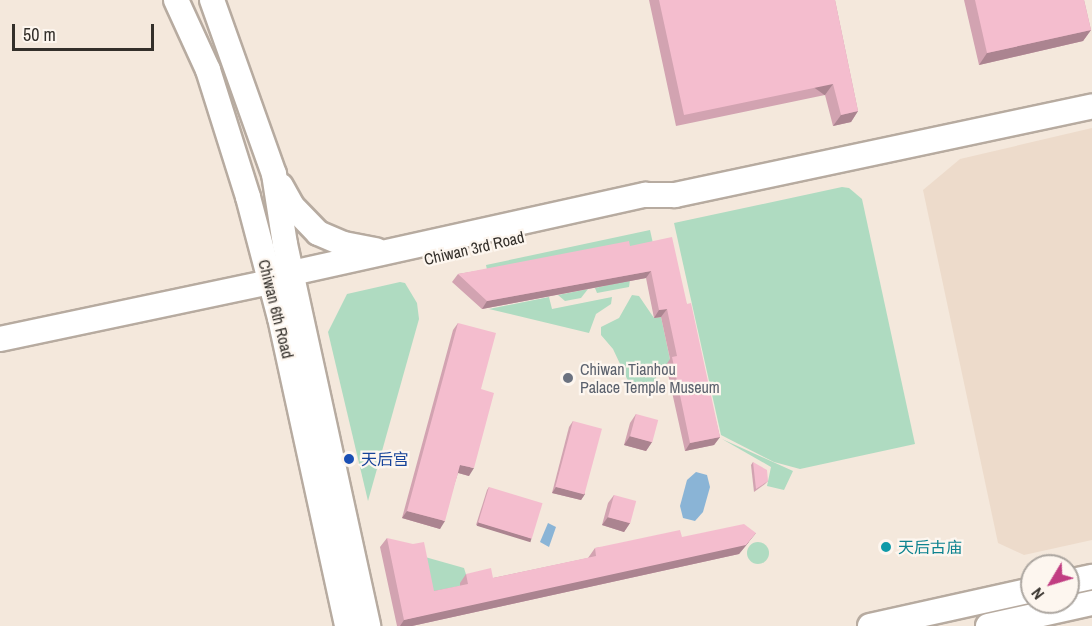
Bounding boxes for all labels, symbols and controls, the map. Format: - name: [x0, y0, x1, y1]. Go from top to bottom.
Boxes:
- scale bar: [15, 12, 158, 50]
- text: 50 m: [23, 22, 56, 47]
- street label: Chiwan 3rd Road: [422, 227, 526, 269]
- street label: Chiwan 6th Road: [254, 257, 298, 361]
- place label: Chiwan Tianhou Palace Temple Museum: [580, 359, 720, 397]
- marker: Chiwan Tianhou Palace Temple Museum: [561, 371, 575, 385]
- place label: 天后宫: [361, 449, 409, 469]
- marker: 天后宫: [342, 452, 356, 466]
- place label: 天后古庙: [898, 537, 962, 557]
- marker: 天后古庙: [879, 540, 893, 554]
- north arrow: [1020, 554, 1080, 614]
- text: N: [1026, 583, 1049, 604]

